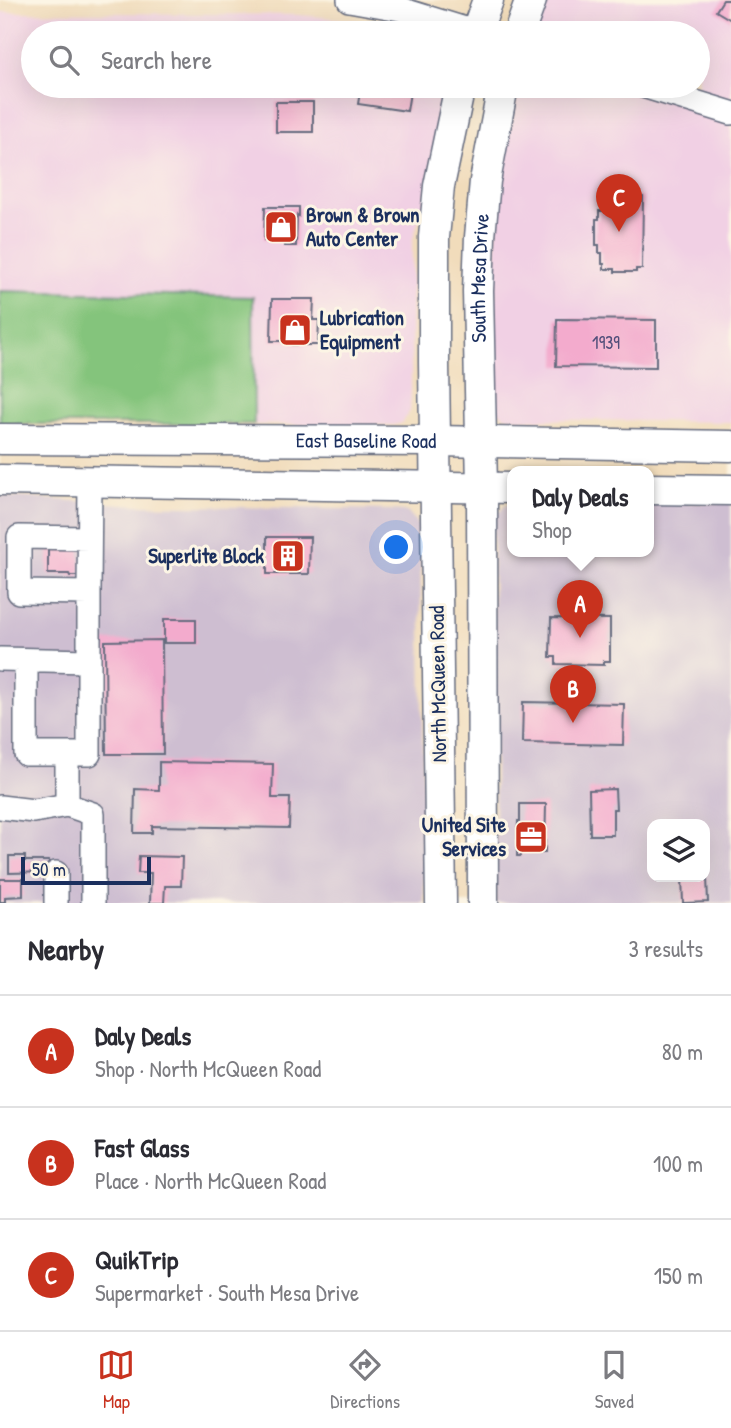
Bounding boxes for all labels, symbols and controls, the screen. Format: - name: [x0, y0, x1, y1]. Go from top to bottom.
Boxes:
- search box: [21, 21, 710, 98]
- icon: search: [45, 41, 83, 79]
- text: Search here: [101, 42, 212, 77]
- pin: C: [596, 174, 642, 232]
- place label: Brown & Brown Auto Center: [306, 200, 420, 253]
- shop icon: Brown & Brown Auto Center: [262, 208, 300, 246]
- street label: South Mesa Drive: [463, 212, 496, 343]
- place label: Lubrication Equipment: [320, 303, 404, 357]
- shop icon: Lubrication Equipment: [276, 311, 314, 349]
- house number: 1939: [592, 330, 620, 355]
- street label: East Baseline Road: [296, 425, 436, 455]
- popup: [507, 466, 654, 557]
- text: Daly Deals: [532, 479, 629, 514]
- text: Shop: [532, 514, 572, 545]
- your location: [379, 530, 413, 564]
- building icon: Superlite Block: [269, 537, 307, 575]
- place label: Superlite Block: [148, 541, 264, 571]
- pin: A: [557, 580, 603, 638]
- street label: North McQueen Road: [422, 605, 453, 763]
- pin: B: [550, 665, 596, 723]
- place label: United Site Services: [422, 810, 507, 863]
- office icon: United Site Services: [512, 818, 550, 856]
- map controls: [647, 819, 710, 882]
- button: layers: [647, 819, 710, 882]
- scale bar: [21, 854, 150, 886]
- text: 50 m: [32, 856, 66, 882]
- text: Nearby: [28, 929, 104, 969]
- text: 3 results: [628, 933, 703, 964]
- text: Daly Deals: [95, 1018, 191, 1053]
- text: A: [45, 1036, 57, 1067]
- text: 80 m: [662, 1036, 703, 1067]
- text: Shop · North McQueen Road: [95, 1053, 321, 1084]
- text: Fast Glass: [95, 1130, 189, 1165]
- text: B: [45, 1148, 57, 1179]
- text: 100 m: [653, 1148, 703, 1179]
- text: Place · North McQueen Road: [95, 1165, 326, 1196]
- text: QuikTrip: [95, 1242, 178, 1277]
- text: C: [45, 1260, 57, 1291]
- text: 150 m: [654, 1260, 703, 1291]
- text: Supermarket · South Mesa Drive: [95, 1277, 359, 1308]
- tab: Map: [97, 1346, 135, 1414]
- tab: Directions: [330, 1346, 400, 1414]
- tab: Saved: [595, 1346, 634, 1414]

